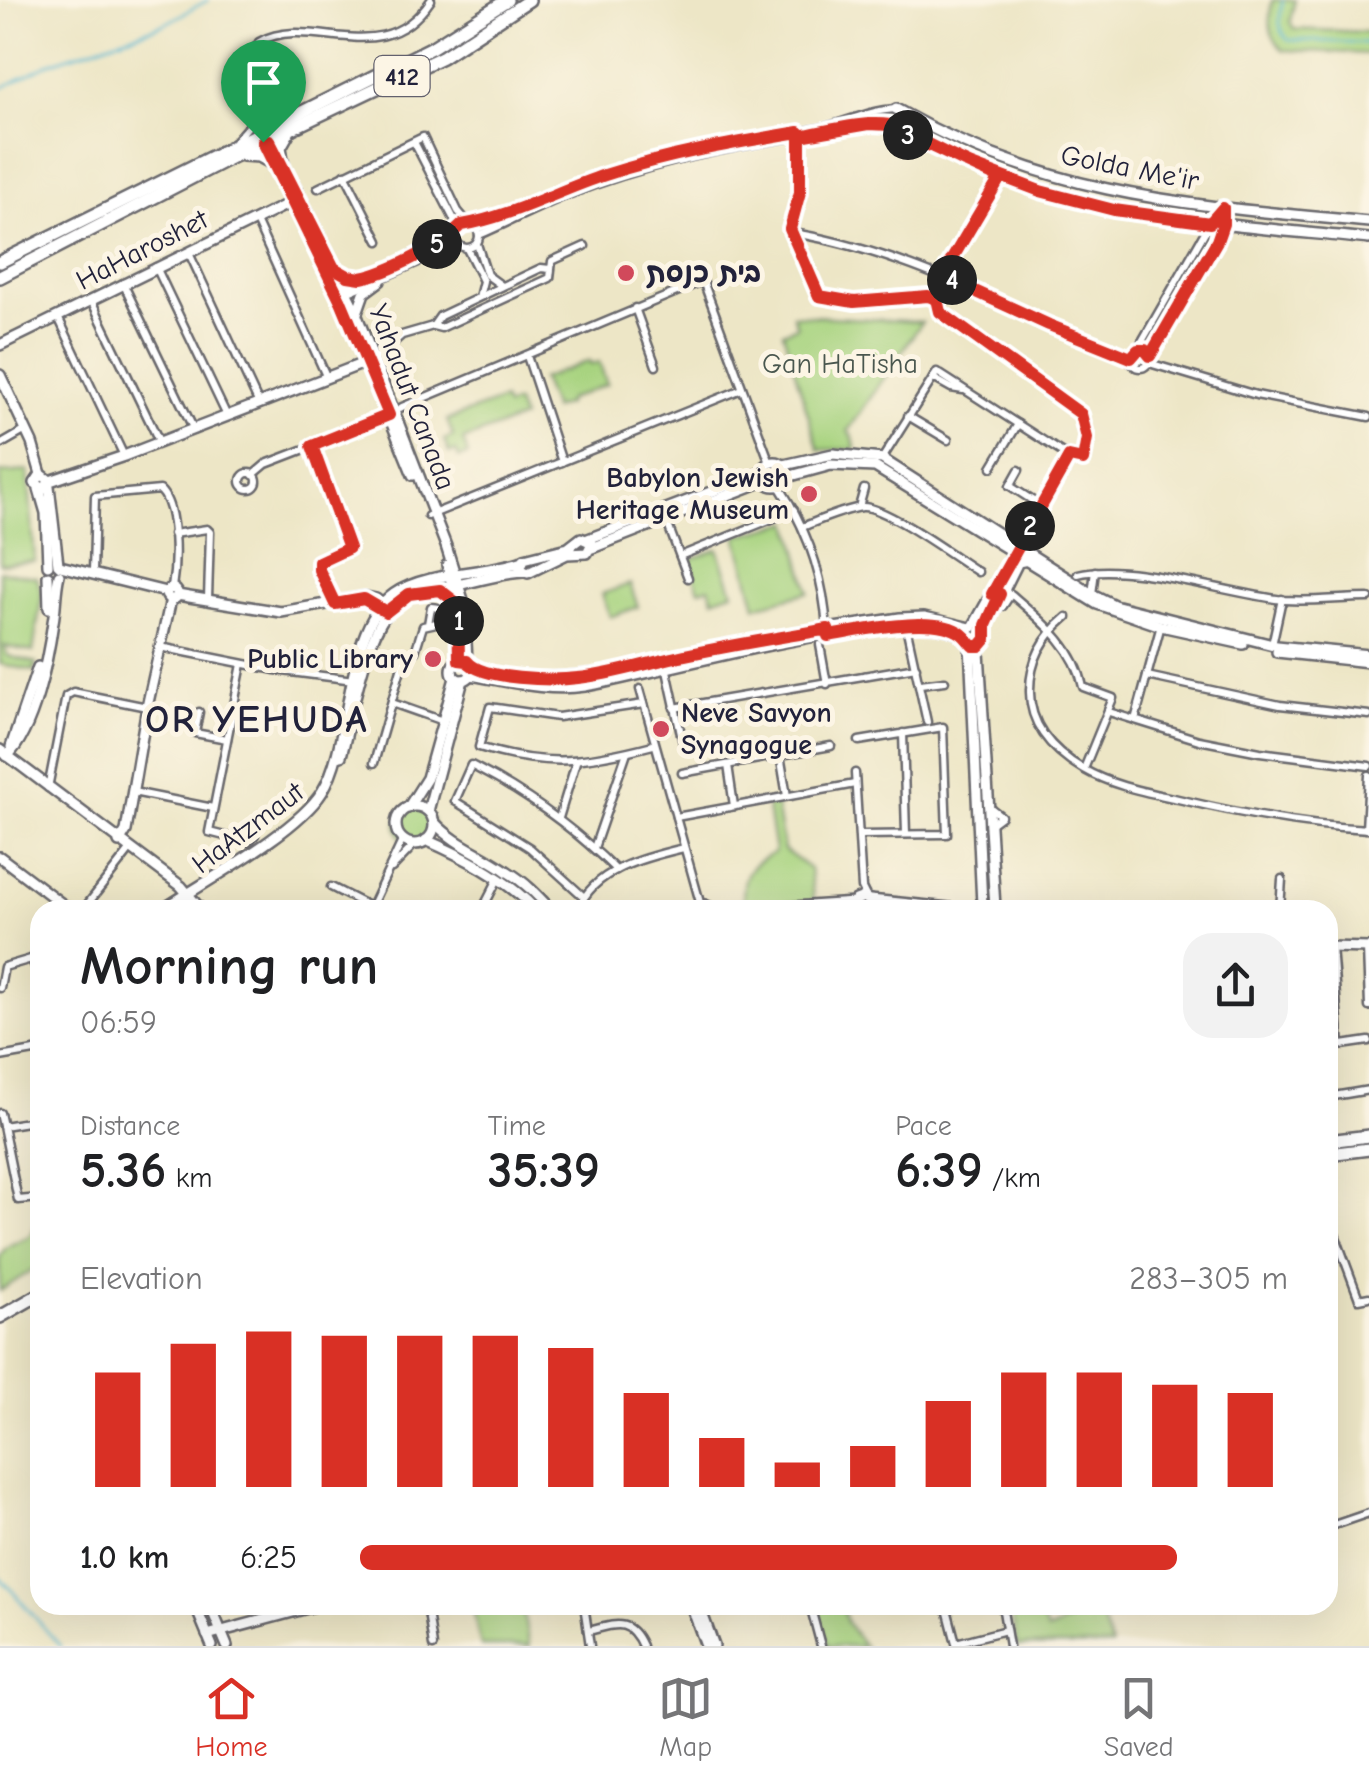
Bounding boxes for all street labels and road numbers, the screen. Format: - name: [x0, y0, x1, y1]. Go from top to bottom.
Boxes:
- road number: 412: [374, 56, 430, 96]
- street label: Golda Me'ir: [1058, 139, 1202, 197]
- street label: HaHaroshet: [71, 203, 214, 297]
- street label: Yahadut Canada: [362, 300, 462, 494]
- street label: HaAtzmaut: [186, 775, 311, 880]

